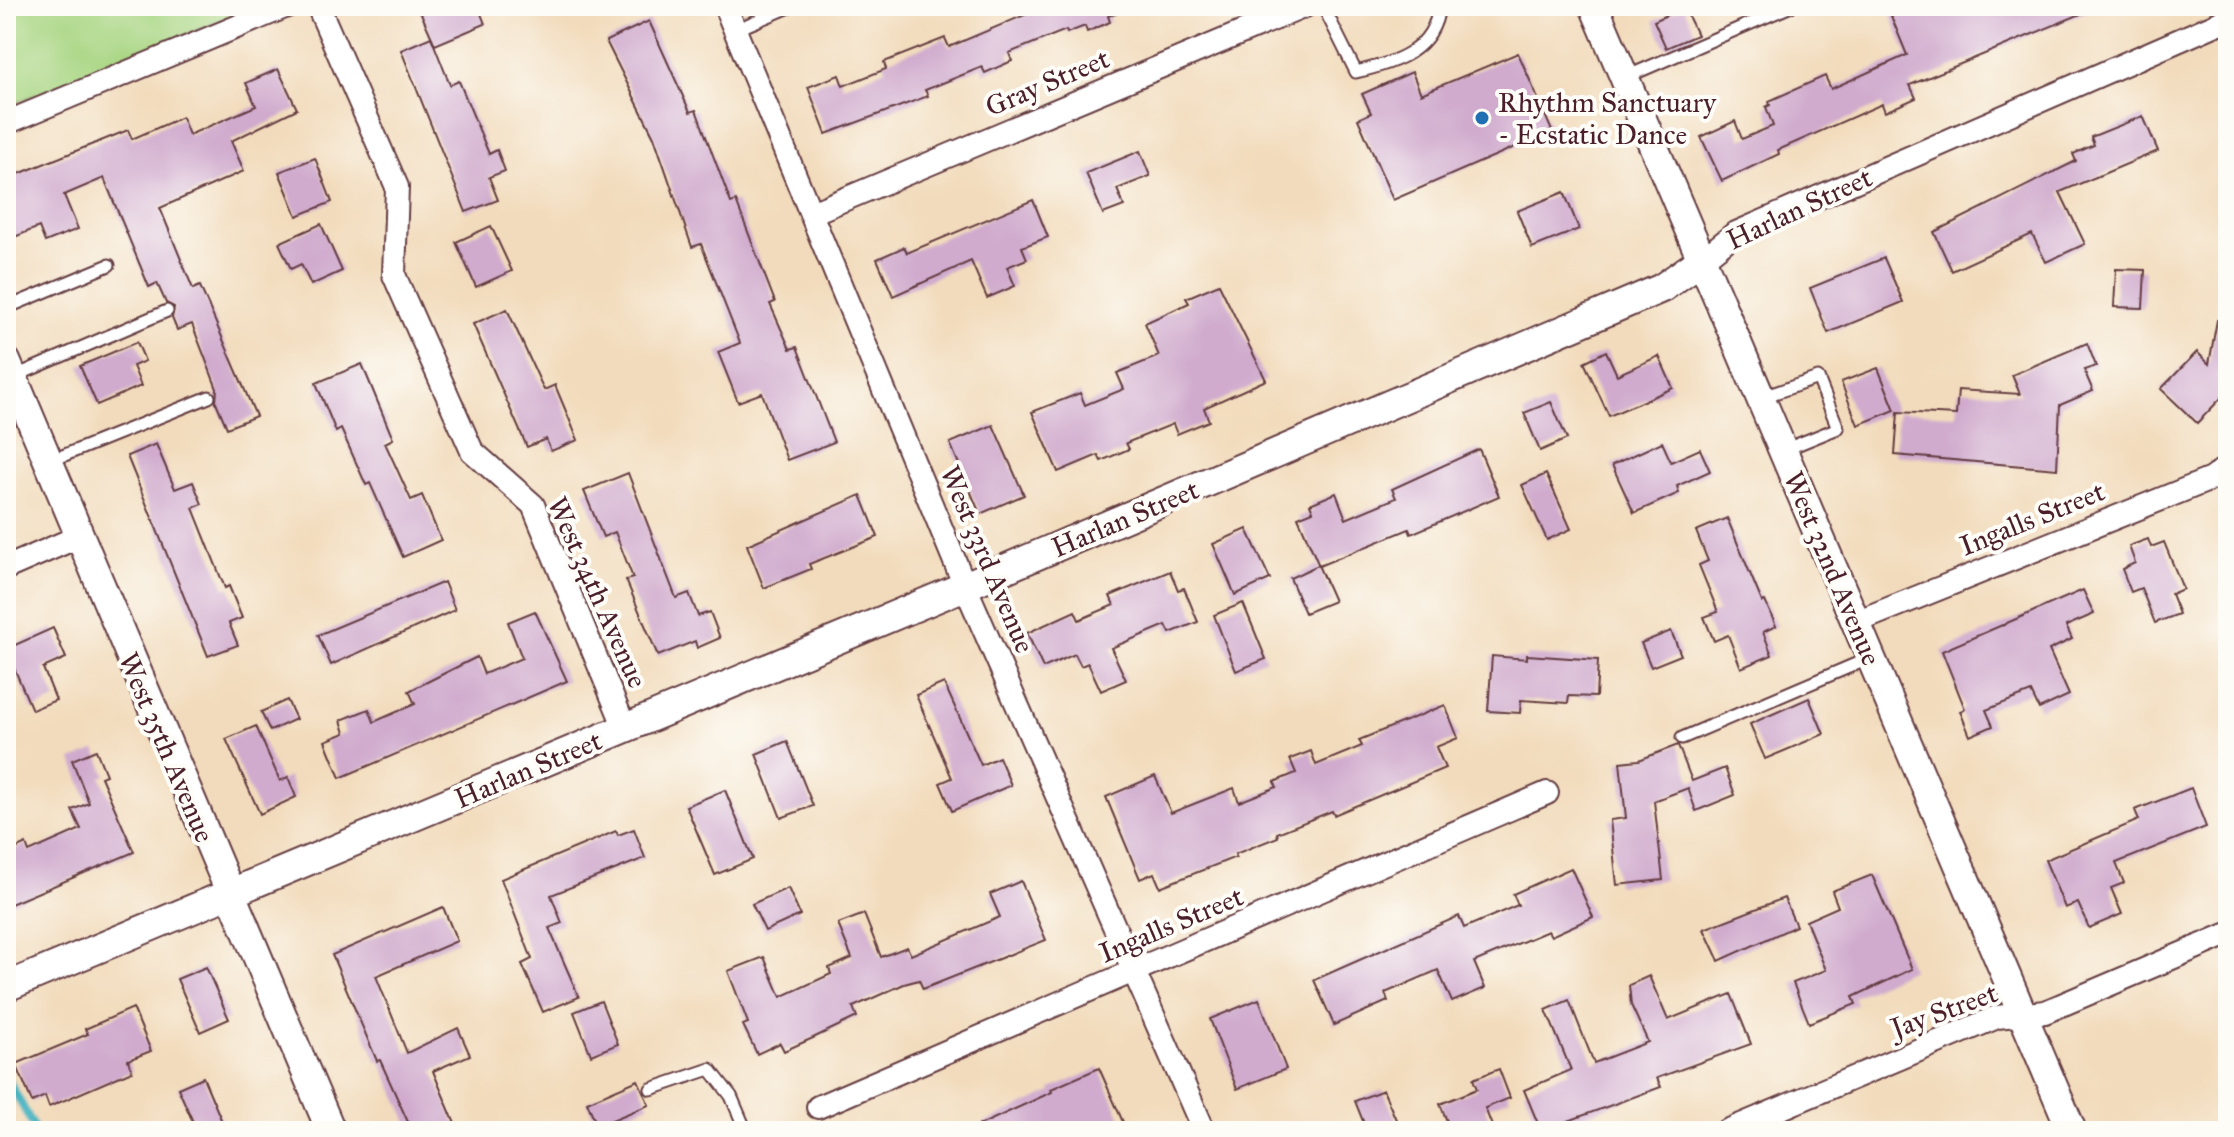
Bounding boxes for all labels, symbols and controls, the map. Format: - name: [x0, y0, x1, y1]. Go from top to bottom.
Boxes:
- street label: Gray Street: [980, 41, 1114, 124]
- place label: Rhythm Sanctuary - Ecstatic Dance: [1498, 85, 1717, 152]
- marker: Rhythm Sanctuary - Ecstatic Dance: [1473, 109, 1491, 127]
- street label: Harlan Street: [1721, 159, 1878, 257]
- street label: West 33rd Avenue: [932, 460, 1043, 658]
- street label: West 32nd Avenue: [1776, 466, 1889, 671]
- street label: Harlan Street: [1046, 472, 1204, 565]
- street label: Ingalls Street: [1955, 474, 2110, 563]
- street label: West 34th Avenue: [540, 491, 655, 693]
- street label: West 35th Avenue: [111, 647, 222, 847]
- street label: Harlan Street: [449, 723, 607, 816]
- street label: Ingalls Street: [1094, 878, 1249, 970]
- street label: Jay Street: [1883, 975, 2002, 1047]

